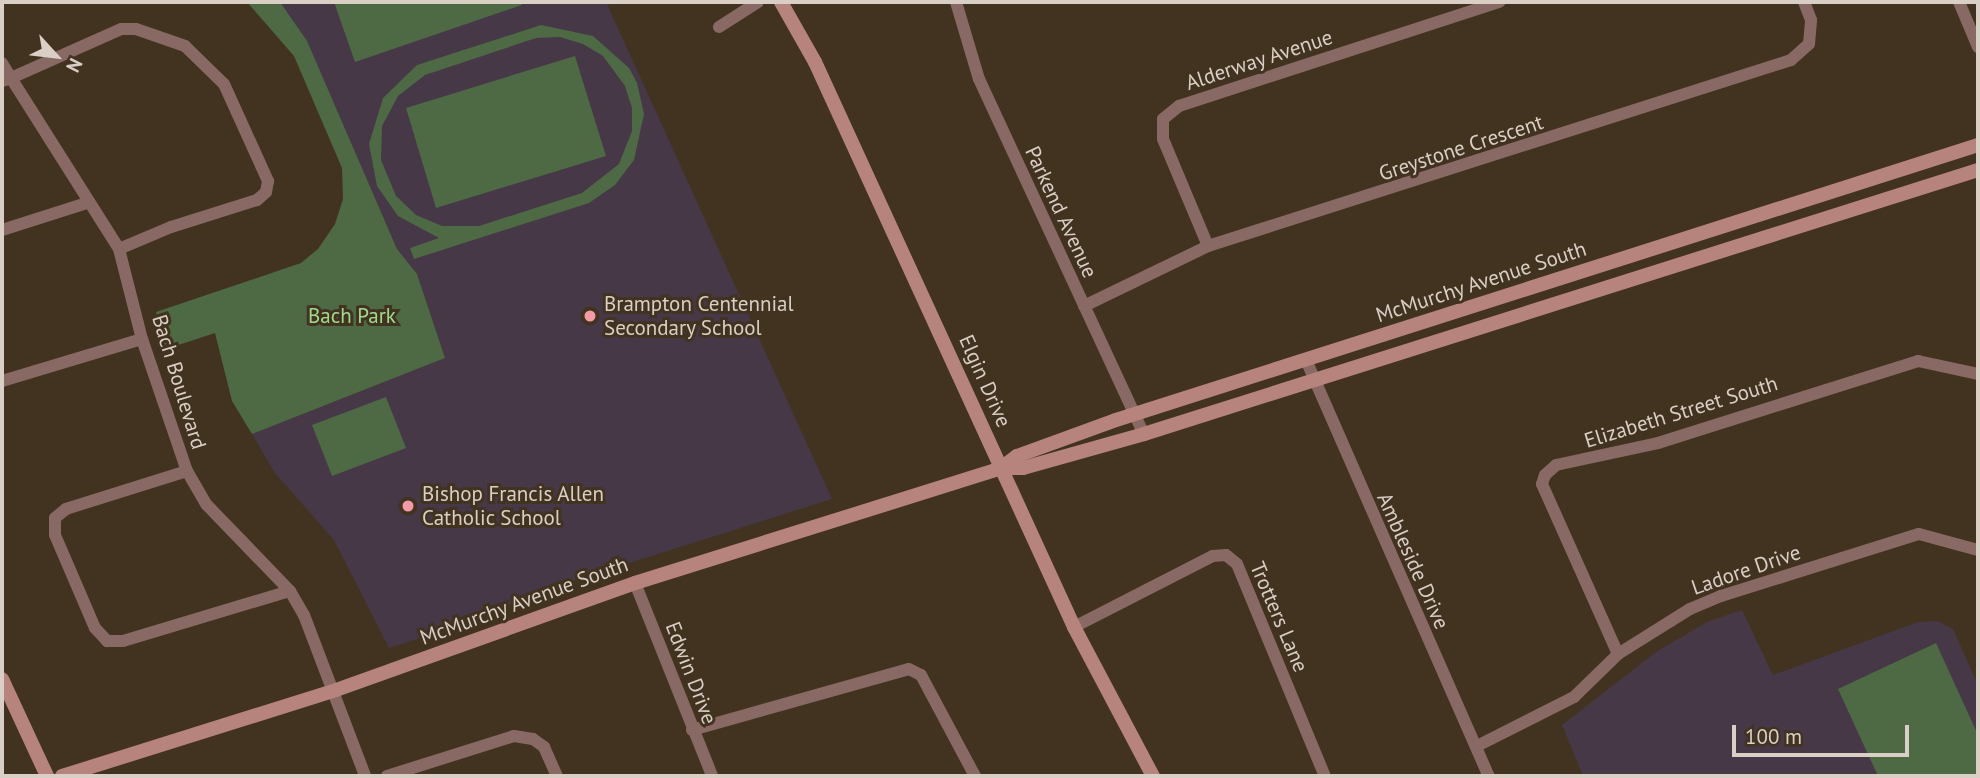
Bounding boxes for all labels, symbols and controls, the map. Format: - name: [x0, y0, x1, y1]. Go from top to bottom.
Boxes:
- north arrow: [21, 21, 91, 91]
- street label: Alderway Avenue: [1182, 24, 1336, 96]
- text: N: [61, 55, 88, 77]
- street label: Greystone Crescent: [1376, 110, 1546, 186]
- street label: Parkend Avenue: [1019, 142, 1103, 282]
- street label: McMurchy Avenue South: [1372, 236, 1590, 328]
- place label: Brampton Centennial Secondary School: [604, 291, 794, 341]
- park label: Bach Park: [308, 303, 396, 329]
- marker: Brampton Centennial Secondary School: [582, 308, 598, 324]
- street label: Bach Boulevard: [147, 312, 211, 452]
- street label: Elgin Drive: [953, 331, 1017, 431]
- street label: Elizabeth Street South: [1581, 371, 1781, 453]
- place label: Bishop Francis Allen Catholic School: [422, 481, 605, 531]
- street label: Ambleside Drive: [1372, 489, 1454, 633]
- marker: Bishop Francis Allen Catholic School: [400, 498, 416, 514]
- street label: Ladore Drive: [1688, 540, 1804, 600]
- street label: McMurchy Avenue South: [416, 551, 632, 651]
- street label: Trotters Lane: [1245, 558, 1313, 676]
- street label: Edwin Drive: [660, 618, 722, 728]
- scale bar: [1735, 712, 1912, 756]
- text: 100 m: [1745, 723, 1802, 750]

